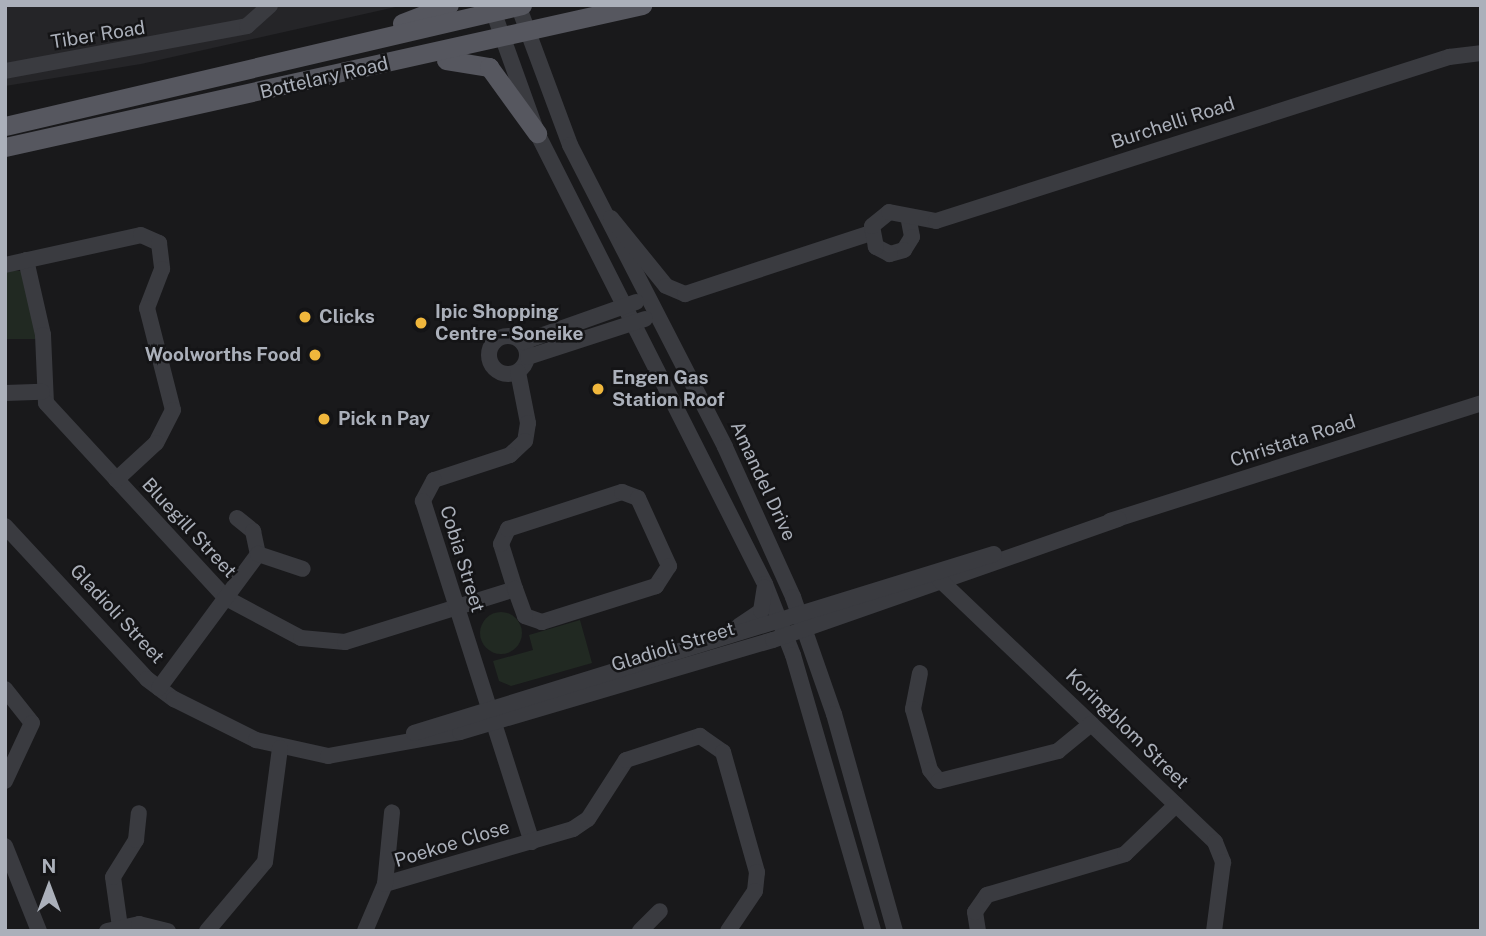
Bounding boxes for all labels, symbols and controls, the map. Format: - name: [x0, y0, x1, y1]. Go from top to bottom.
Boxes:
- street label: Tiber Road: [49, 16, 147, 54]
- street label: Bottelary Road: [258, 52, 390, 104]
- street label: Burchelli Road: [1108, 92, 1238, 154]
- place label: Ipic Shopping Centre - Soneike: [435, 301, 586, 345]
- place label: Clicks: [319, 306, 375, 328]
- marker: Clicks: [297, 309, 313, 325]
- marker: Ipic Shopping Centre - Soneike: [413, 315, 429, 331]
- place label: Woolworths Food: [145, 344, 301, 366]
- marker: Woolworths Food: [307, 347, 323, 363]
- place label: Engen Gas Station Roof: [612, 367, 725, 411]
- marker: Engen Gas Station Roof: [590, 381, 606, 397]
- place label: Pick n Pay: [338, 408, 430, 430]
- street label: Christata Road: [1227, 410, 1359, 472]
- marker: Pick n Pay: [316, 411, 332, 427]
- street label: Amandel Drive: [725, 418, 801, 544]
- street label: Bluegill Street: [137, 473, 241, 583]
- street label: Cobia Street: [435, 503, 489, 615]
- street label: Gladioli Street: [65, 560, 169, 668]
- street label: Gladioli Street: [609, 617, 737, 677]
- street label: Koringblom Street: [1061, 664, 1193, 794]
- street label: Poekoe Close: [392, 816, 512, 872]
- north arrow: [14, 852, 84, 922]
- text: N: [42, 855, 56, 877]

